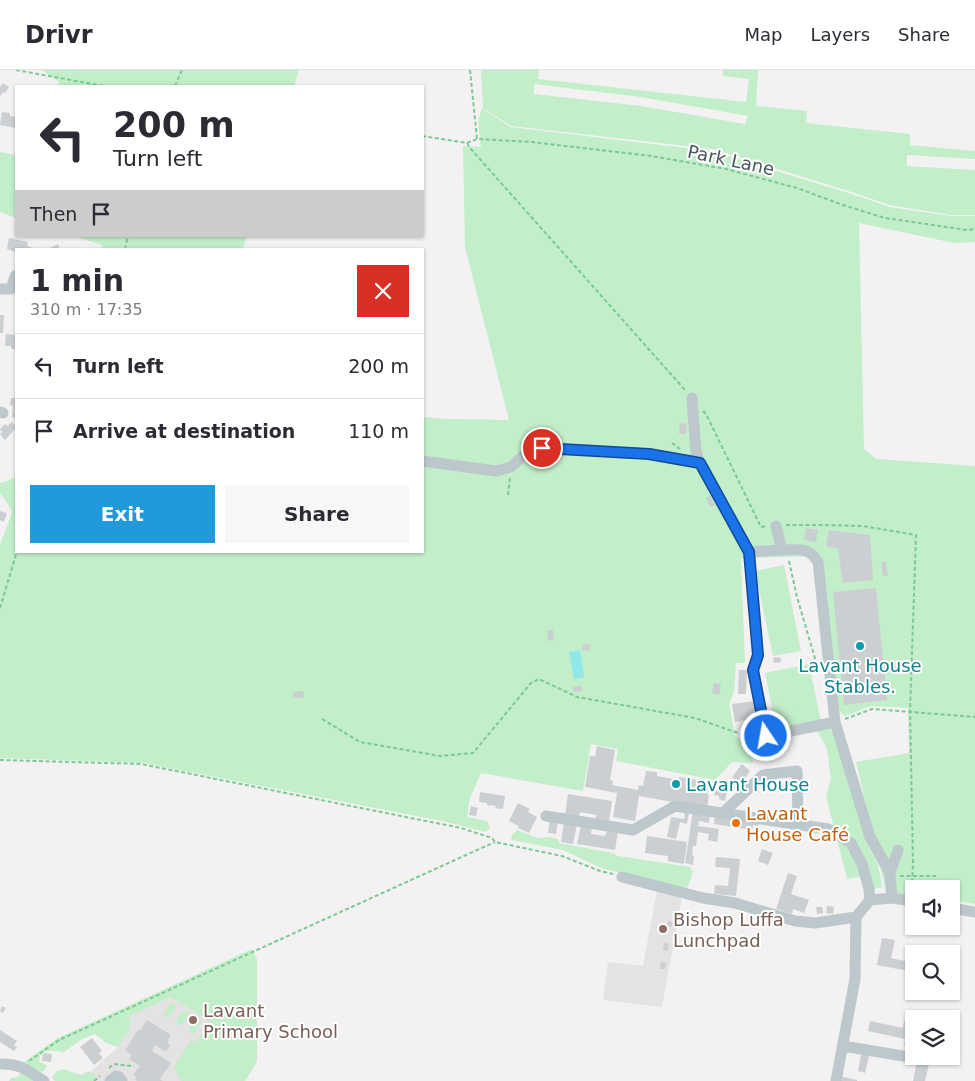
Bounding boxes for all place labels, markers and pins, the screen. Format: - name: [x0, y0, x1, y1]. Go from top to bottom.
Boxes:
- pin: [521, 427, 563, 469]
- marker: Lavant House Stables.: [854, 640, 866, 652]
- place label: Lavant House Stables.: [798, 655, 922, 697]
- place label: Lavant House: [686, 774, 809, 795]
- marker: Lavant House: [670, 778, 682, 790]
- place label: Lavant House Café: [746, 803, 849, 845]
- marker: Lavant House Café: [730, 817, 742, 829]
- place label: Bishop Luffa Lunchpad: [673, 909, 784, 951]
- marker: Bishop Luffa Lunchpad: [657, 923, 669, 935]
- place label: Lavant Primary School: [203, 1000, 338, 1042]
- marker: Lavant Primary School: [187, 1014, 199, 1026]

